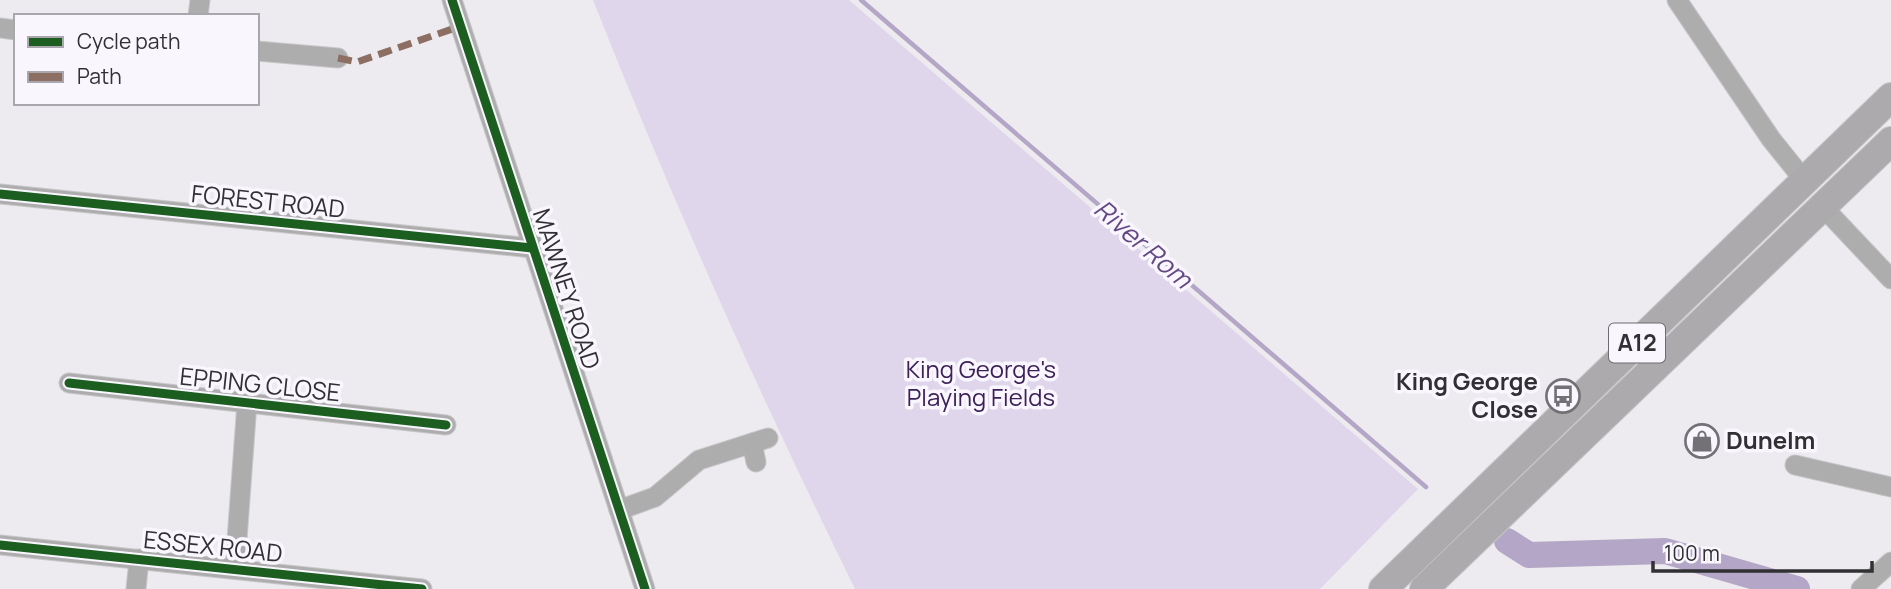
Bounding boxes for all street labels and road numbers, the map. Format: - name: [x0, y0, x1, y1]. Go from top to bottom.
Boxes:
- street label: FOREST ROAD: [190, 176, 347, 225]
- street label: MAWNEY ROAD: [526, 204, 609, 373]
- road number: A12: [1609, 324, 1665, 362]
- street label: EPPING CLOSE: [178, 359, 342, 408]
- street label: ESSEX ROAD: [142, 522, 284, 569]

